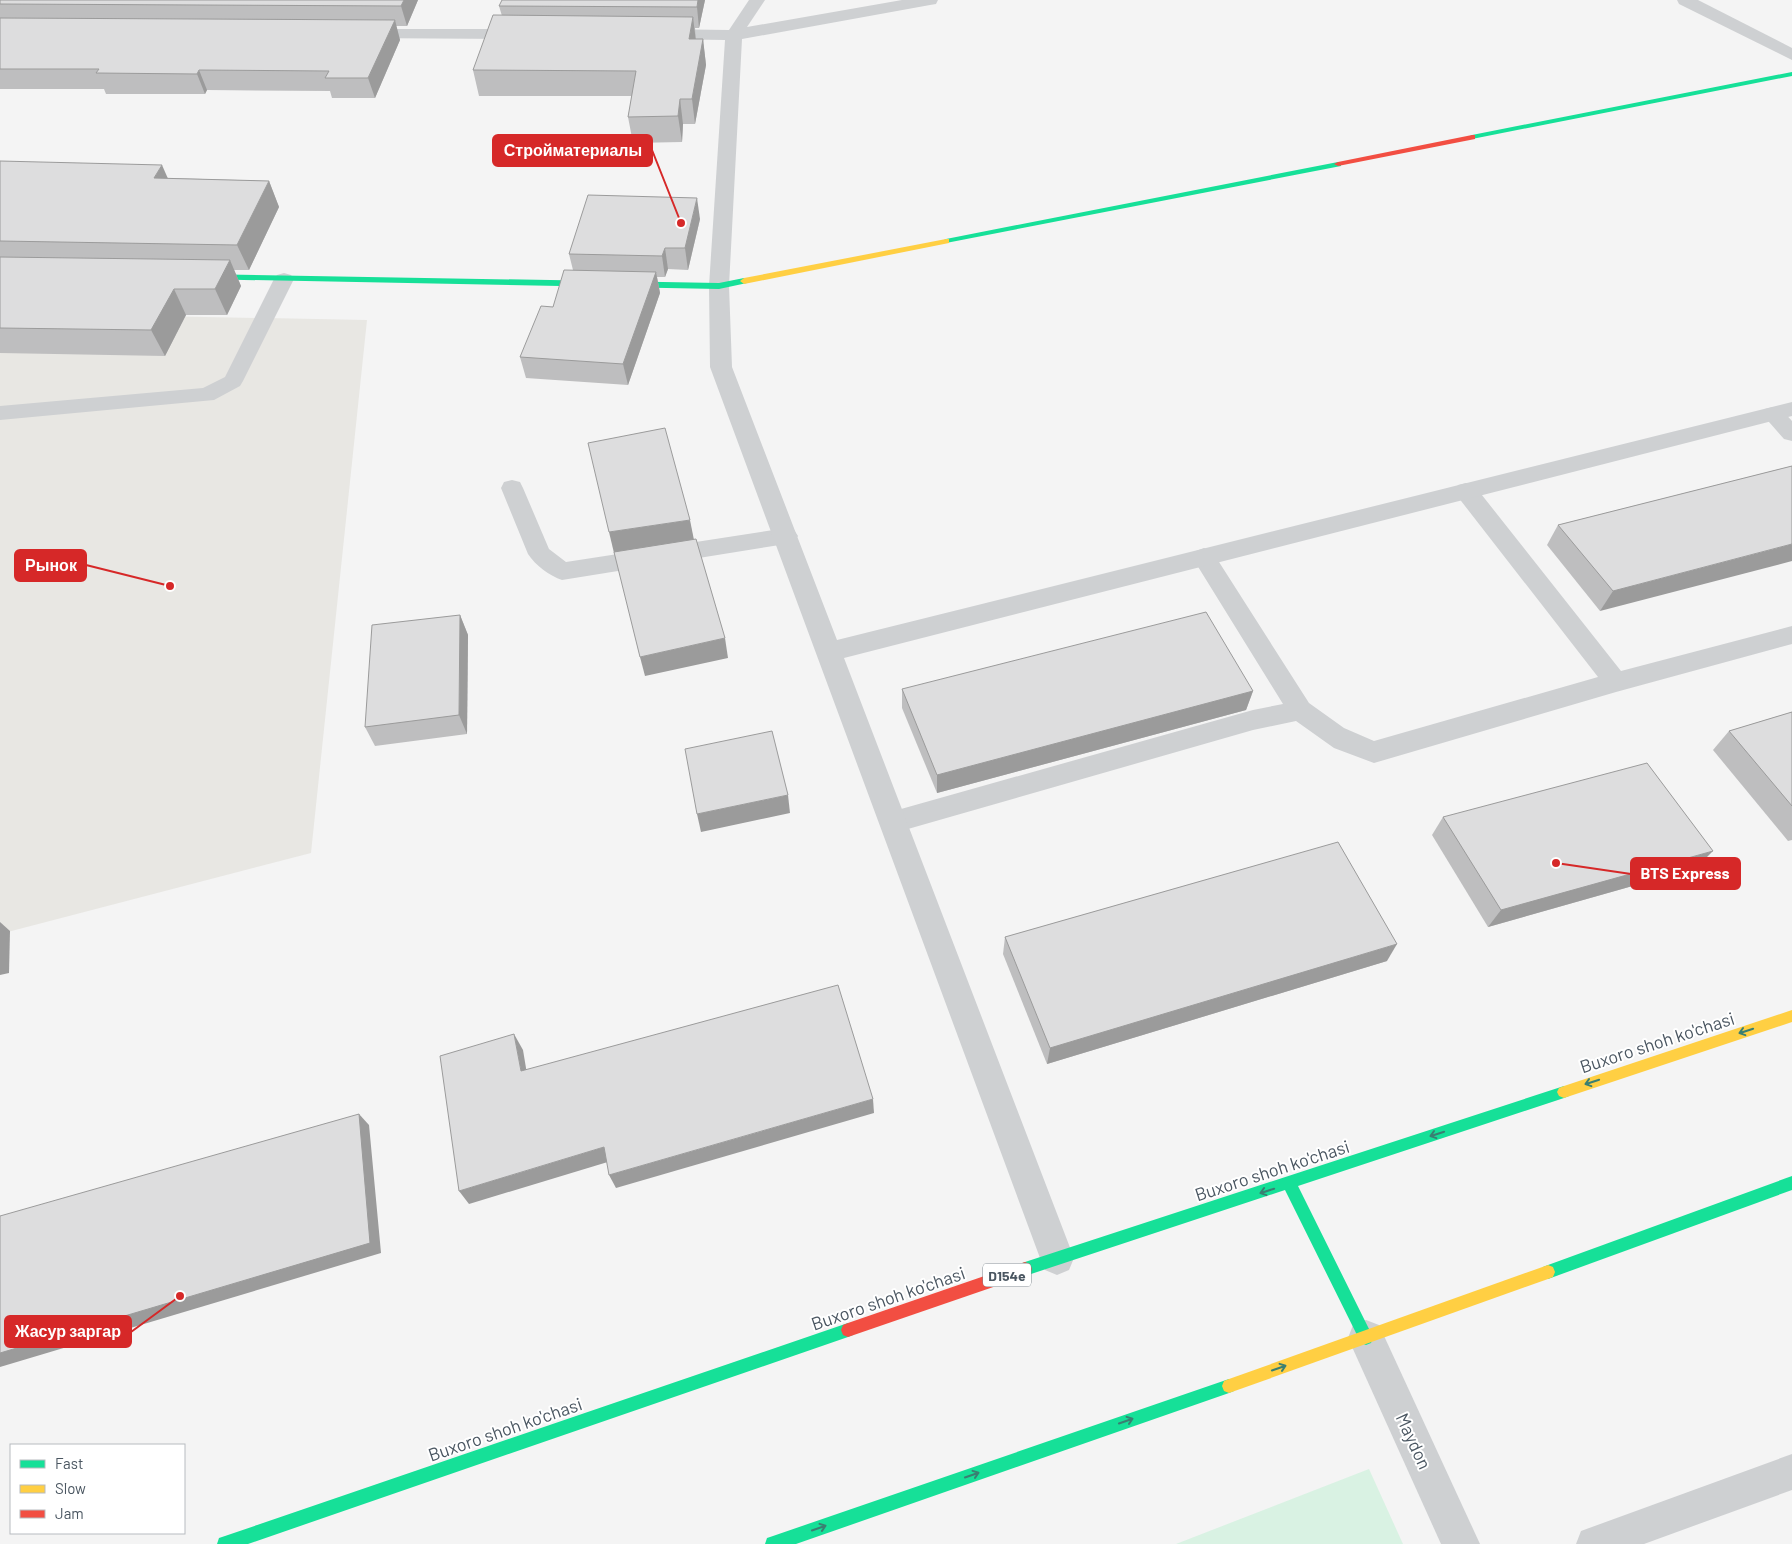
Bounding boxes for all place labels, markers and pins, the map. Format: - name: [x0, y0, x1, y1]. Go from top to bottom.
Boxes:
- callout: Стройматериалы: [493, 135, 652, 166]
- callout: Рынок: [15, 550, 86, 581]
- callout: BTS Express: [1631, 858, 1740, 889]
- callout: Жасур заргар: [5, 1316, 131, 1347]

